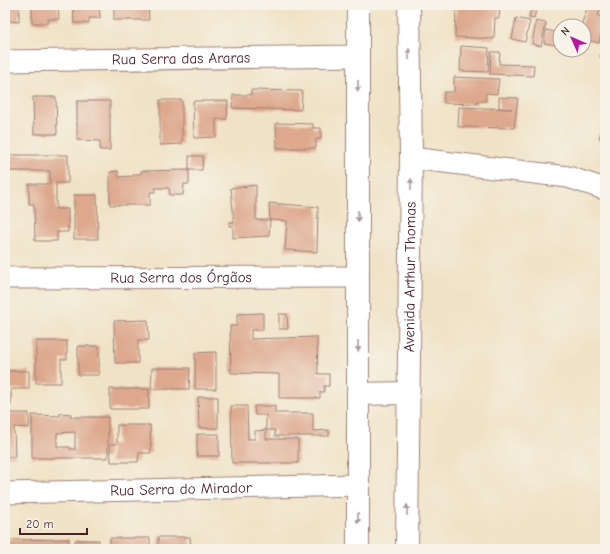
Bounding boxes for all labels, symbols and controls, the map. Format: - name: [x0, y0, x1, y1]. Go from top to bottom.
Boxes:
- north arrow: [552, 18, 592, 58]
- text: N: [558, 24, 572, 38]
- one-way arrow: [406, 47, 412, 60]
- street label: Rua Serra das Araras: [112, 49, 250, 68]
- one-way arrow: [355, 80, 361, 93]
- one-way arrow: [407, 178, 414, 190]
- street label: Avenida Arthur Thomas: [400, 202, 420, 352]
- one-way arrow: [355, 210, 361, 223]
- street label: Rua Serra dos Órgãos: [110, 267, 252, 287]
- one-way arrow: [355, 340, 361, 353]
- street label: Rua Serra do Mirador: [110, 478, 252, 500]
- one-way arrow: [404, 503, 410, 516]
- scale bar: [20, 510, 87, 536]
- one-way arrow: [355, 512, 361, 525]
- text: 20 m: [26, 517, 54, 531]

